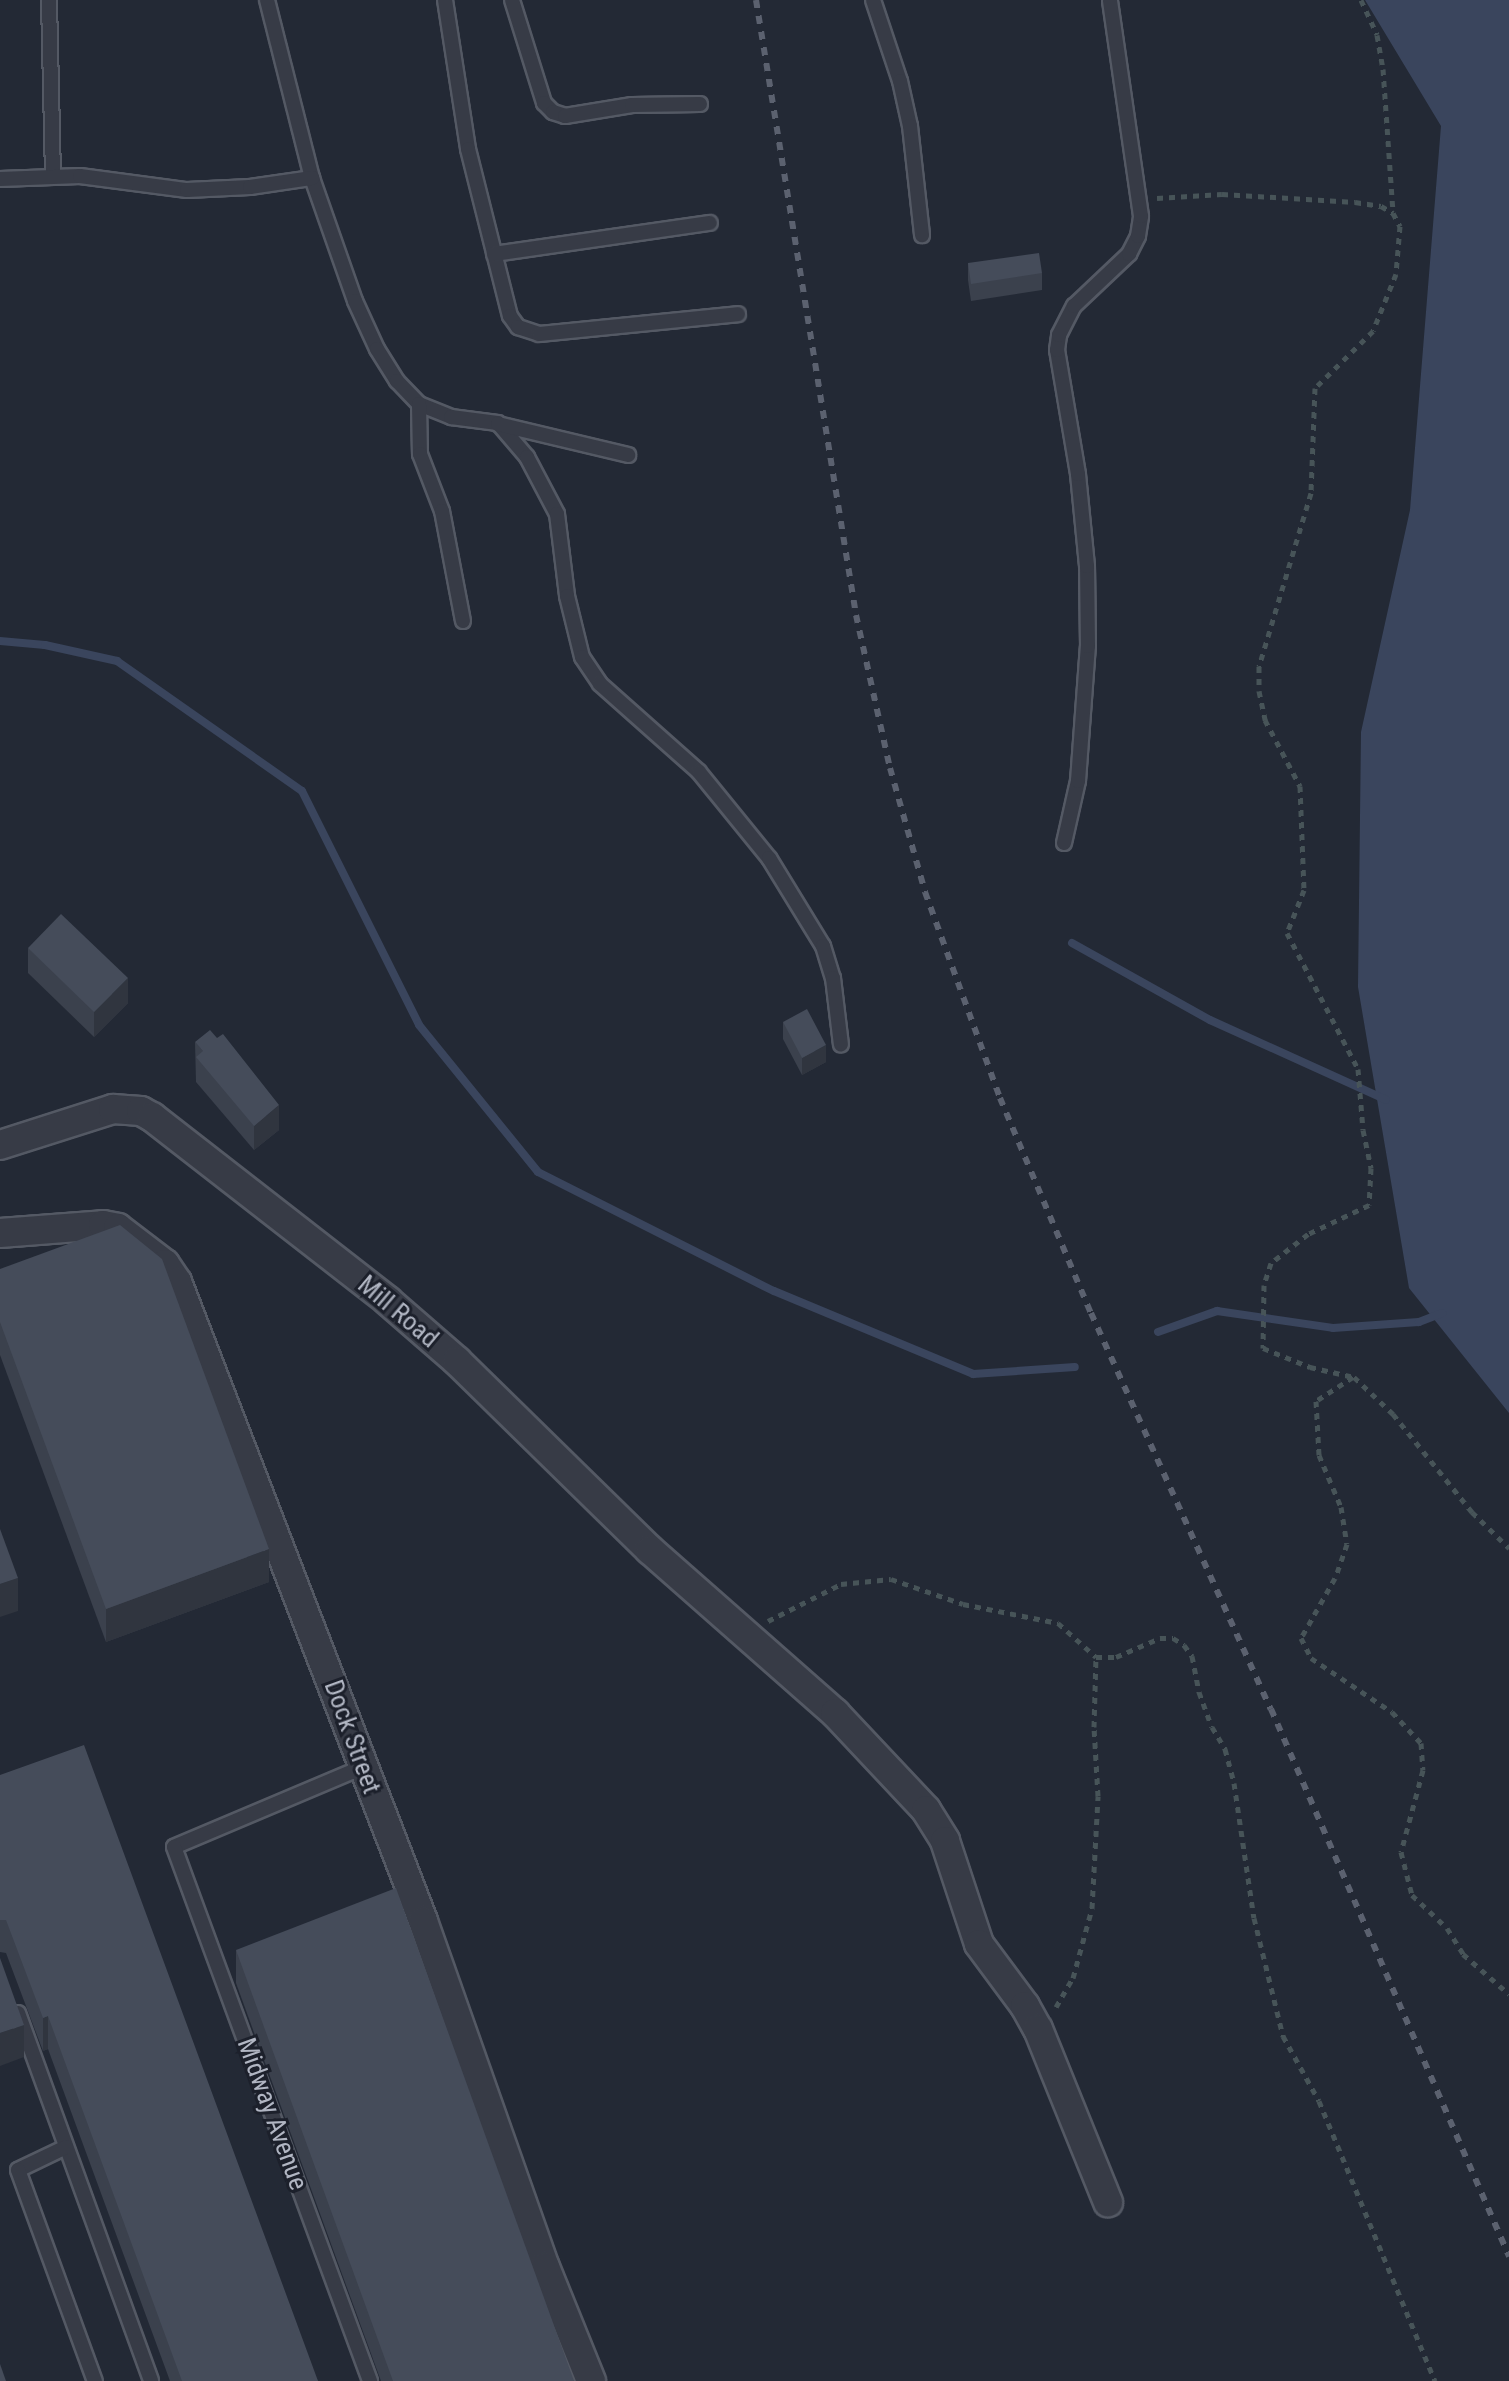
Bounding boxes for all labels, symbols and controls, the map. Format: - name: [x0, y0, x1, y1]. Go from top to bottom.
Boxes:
- street label: Mill Road: [351, 1269, 445, 1355]
- street label: Dock Street: [317, 1676, 387, 1798]
- street label: Midway Avenue: [230, 2034, 314, 2194]

